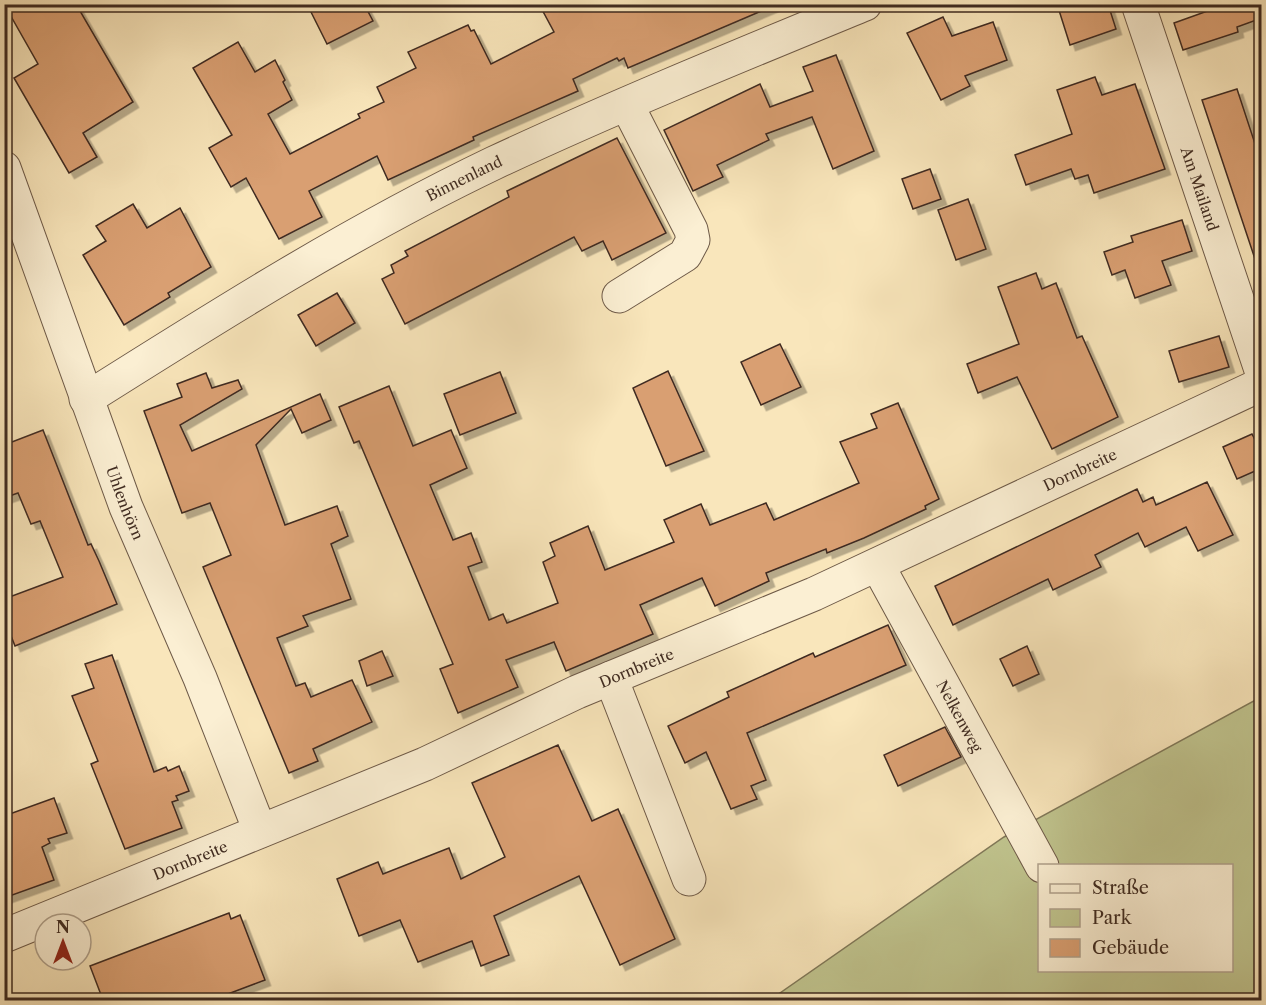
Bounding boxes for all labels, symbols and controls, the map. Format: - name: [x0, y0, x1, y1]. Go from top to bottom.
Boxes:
- street label: Am Mailand: [1177, 143, 1223, 233]
- street label: Binnenland: [423, 151, 505, 205]
- street label: Dornbreite: [1040, 444, 1120, 495]
- street label: Uhlenhörn: [102, 463, 149, 543]
- street label: Dornbreite: [596, 644, 676, 691]
- street label: Nelkenweg: [933, 677, 987, 755]
- street label: Dornbreite: [150, 836, 230, 884]
- legend: [1038, 864, 1233, 972]
- text: Straße: [1092, 877, 1149, 899]
- text: Park: [1092, 907, 1133, 929]
- north arrow: [33, 912, 93, 972]
- text: N: [56, 917, 70, 937]
- text: Gebäude: [1092, 937, 1169, 959]

